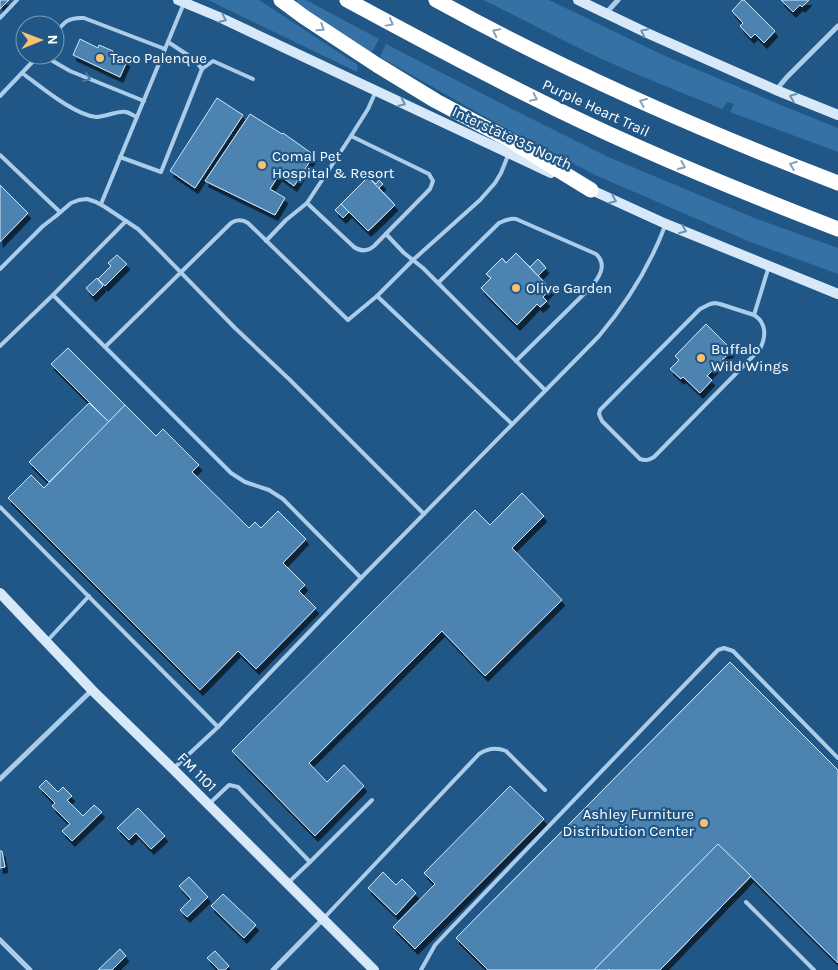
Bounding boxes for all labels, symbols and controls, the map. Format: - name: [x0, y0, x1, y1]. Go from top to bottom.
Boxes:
- one-way arrow: [218, 13, 227, 24]
- north arrow: [15, 15, 65, 65]
- one-way arrow: [385, 17, 394, 27]
- one-way arrow: [316, 22, 325, 31]
- one-way arrow: [492, 28, 501, 39]
- one-way arrow: [640, 28, 649, 38]
- text: N: [44, 35, 61, 45]
- place label: Taco Palenque: [110, 49, 207, 67]
- marker: Taco Palenque: [94, 52, 106, 64]
- one-way arrow: [82, 72, 91, 83]
- street label: Purple Heart Trail: [539, 75, 653, 141]
- one-way arrow: [529, 92, 538, 102]
- one-way arrow: [789, 92, 798, 103]
- one-way arrow: [397, 97, 406, 107]
- one-way arrow: [639, 98, 648, 109]
- street label: Interstate 35 North: [449, 102, 575, 174]
- place label: Comal Pet Hospital & Resort: [272, 147, 395, 182]
- marker: Comal Pet Hospital & Resort: [256, 159, 268, 171]
- one-way arrow: [677, 160, 686, 170]
- one-way arrow: [789, 161, 797, 171]
- one-way arrow: [608, 193, 617, 204]
- one-way arrow: [678, 225, 686, 235]
- place label: Olive Garden: [526, 279, 612, 297]
- marker: Olive Garden: [510, 282, 522, 294]
- place label: Buffalo Wild Wings: [711, 340, 789, 375]
- marker: Buffalo Wild Wings: [695, 352, 707, 364]
- street label: FM 1101: [174, 749, 220, 795]
- place label: Ashley Furniture Distribution Center: [563, 805, 695, 840]
- marker: Ashley Furniture Distribution Center: [698, 817, 710, 829]

